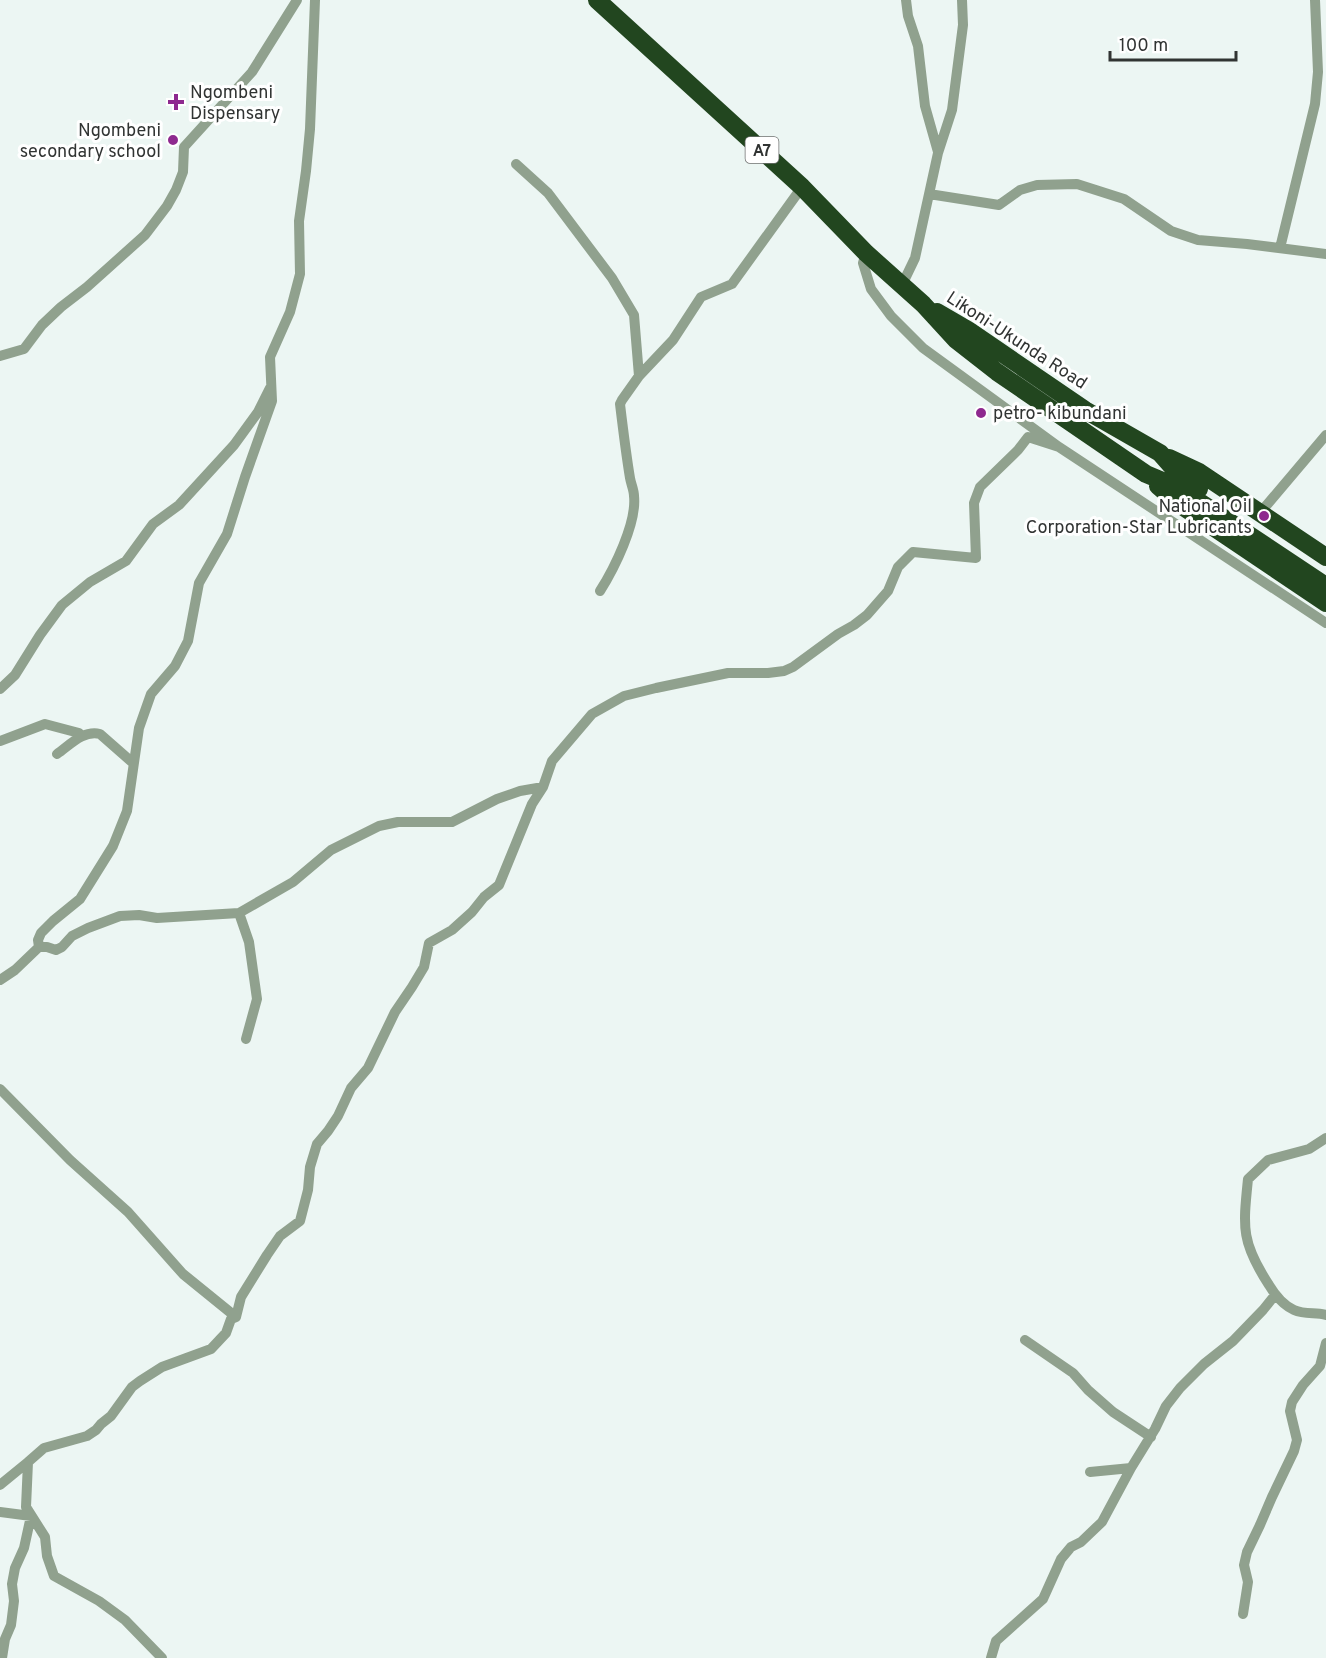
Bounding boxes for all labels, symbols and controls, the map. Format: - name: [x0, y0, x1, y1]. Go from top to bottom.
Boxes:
- scale bar: [1110, 24, 1236, 62]
- text: 100 m: [1119, 35, 1168, 58]
- place label: Ngombeni Dispensary: [190, 82, 280, 126]
- marker: Ngombeni Dispensary: [167, 93, 185, 111]
- place label: Ngombeni secondary school: [20, 120, 161, 164]
- marker: Ngombeni secondary school: [166, 133, 180, 147]
- road number: A7: [746, 137, 778, 163]
- street label: Likoni-Ukunda Road: [941, 287, 1091, 395]
- place label: petro- kibundani: [993, 403, 1127, 426]
- marker: petro- kibundani: [974, 406, 988, 420]
- place label: National Oil Corporation-Star Lubricants: [1026, 496, 1252, 540]
- marker: National Oil Corporation-Star Lubricants: [1257, 509, 1271, 523]

